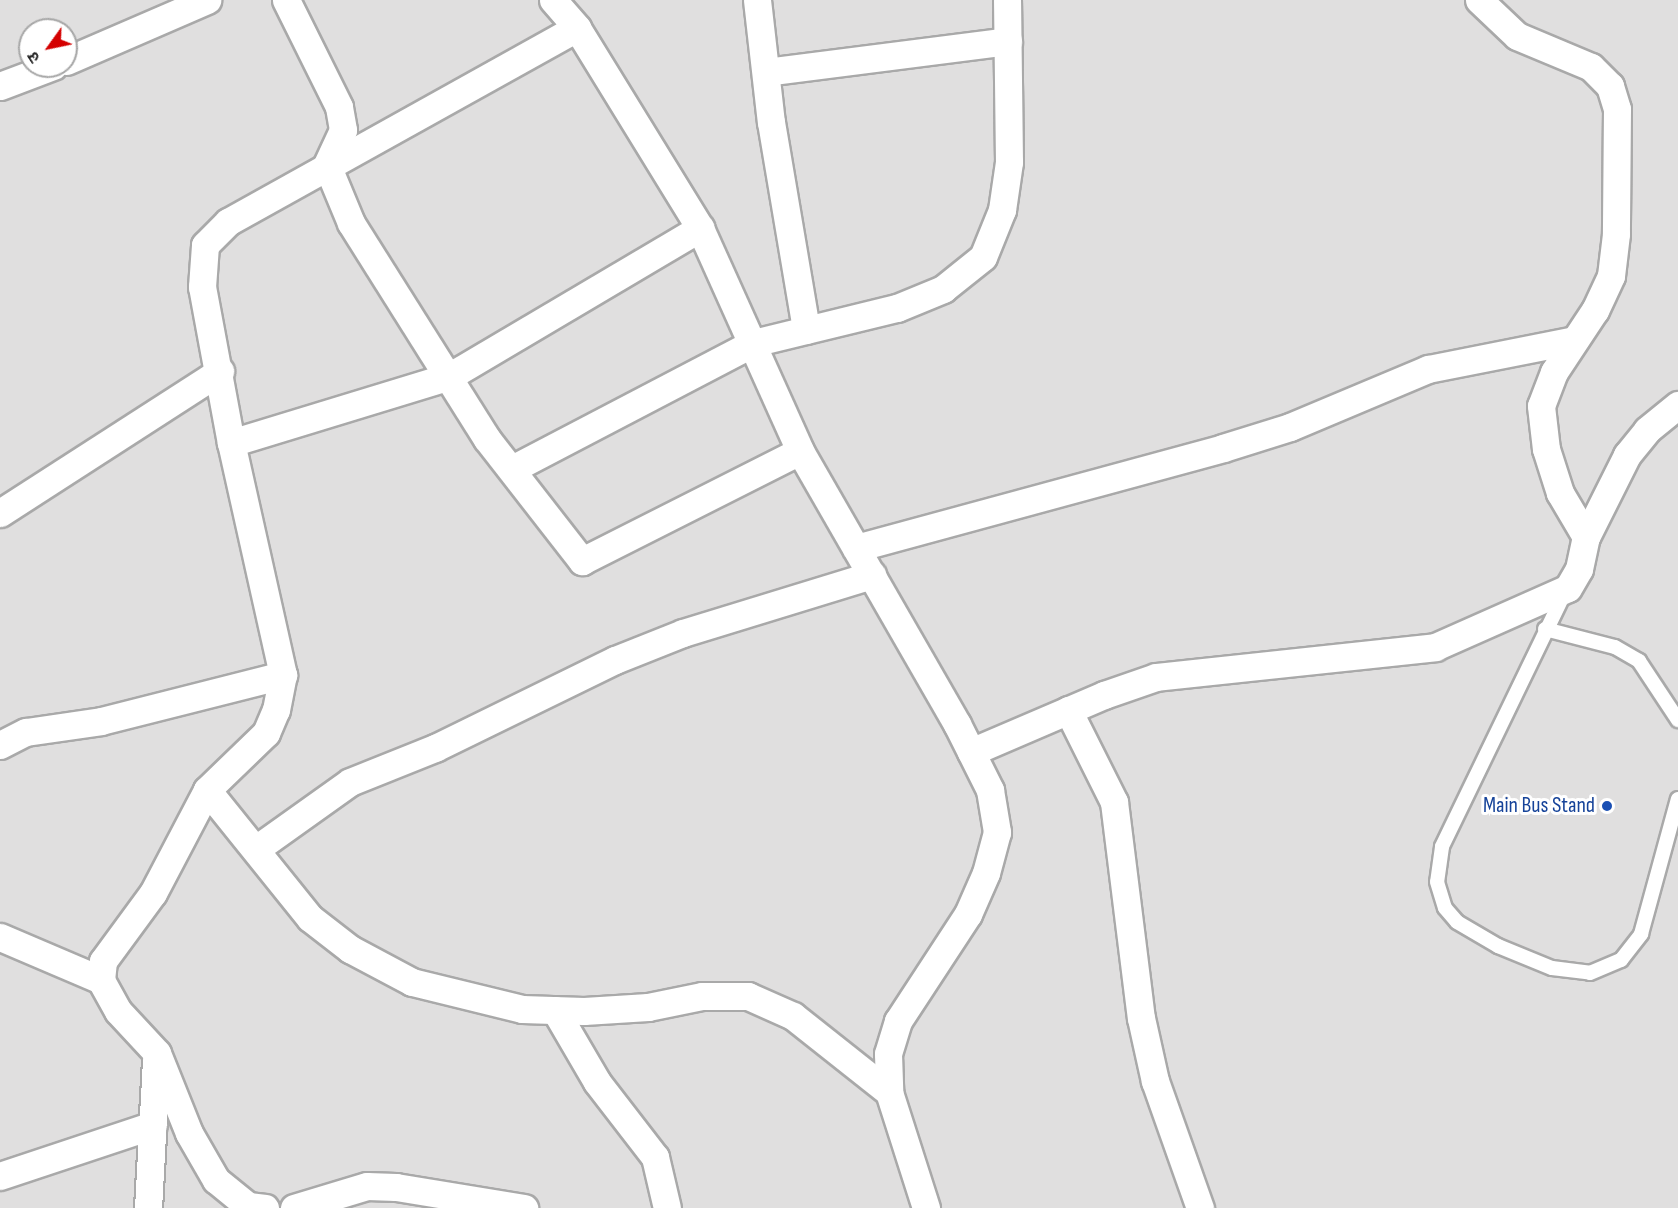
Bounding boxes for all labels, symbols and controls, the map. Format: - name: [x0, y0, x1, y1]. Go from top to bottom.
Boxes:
- north arrow: [18, 18, 78, 78]
- text: उ: [24, 48, 45, 66]
- place label: Main Bus Stand: [1483, 793, 1595, 819]
- marker: Main Bus Stand: [1600, 799, 1614, 813]

